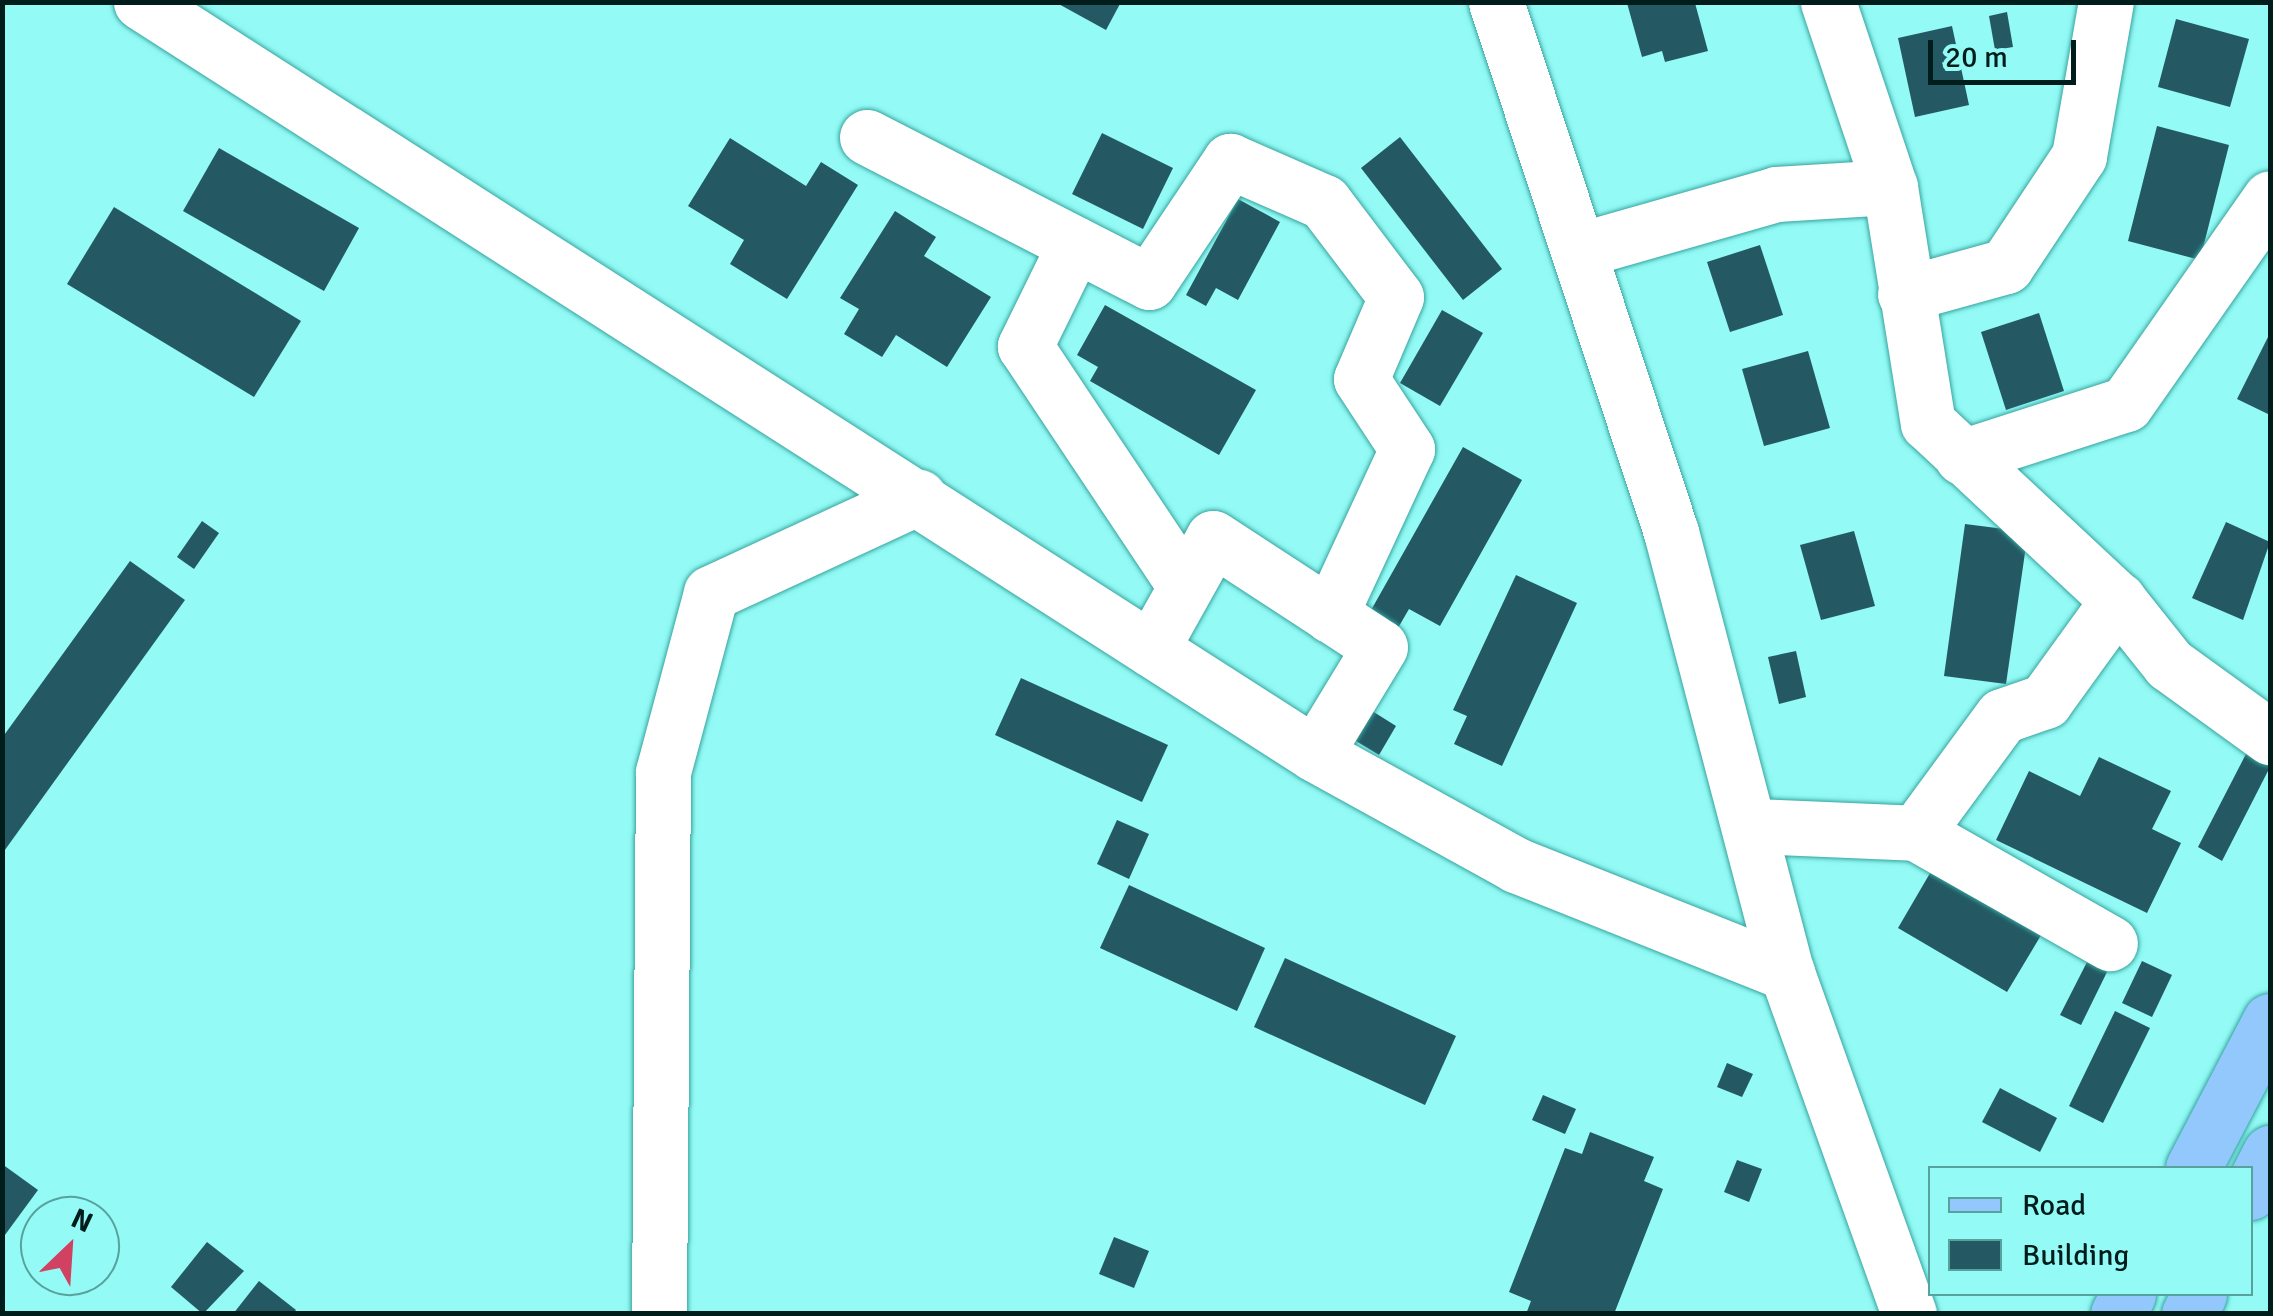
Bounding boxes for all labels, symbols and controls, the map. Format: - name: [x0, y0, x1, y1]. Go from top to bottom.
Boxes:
- scale bar: [1933, 20, 2080, 82]
- text: 20 m: [1945, 39, 2008, 76]
- legend: [1928, 1166, 2253, 1296]
- text: Road: [2022, 1187, 2086, 1224]
- north arrow: [20, 1196, 120, 1296]
- text: N: [66, 1201, 98, 1240]
- text: Building: [2022, 1237, 2129, 1274]

